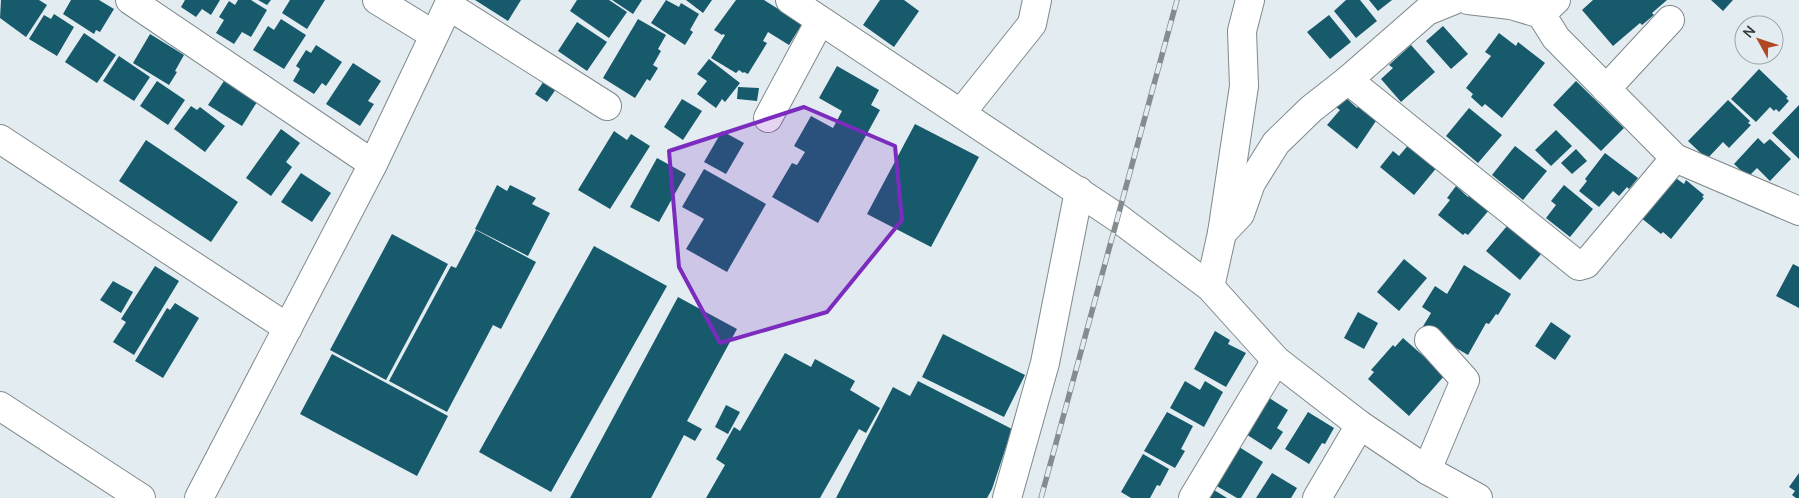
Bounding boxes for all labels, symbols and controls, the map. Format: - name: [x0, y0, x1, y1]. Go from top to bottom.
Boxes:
- north arrow: [1734, 15, 1784, 65]
- text: N: [1738, 21, 1759, 41]

